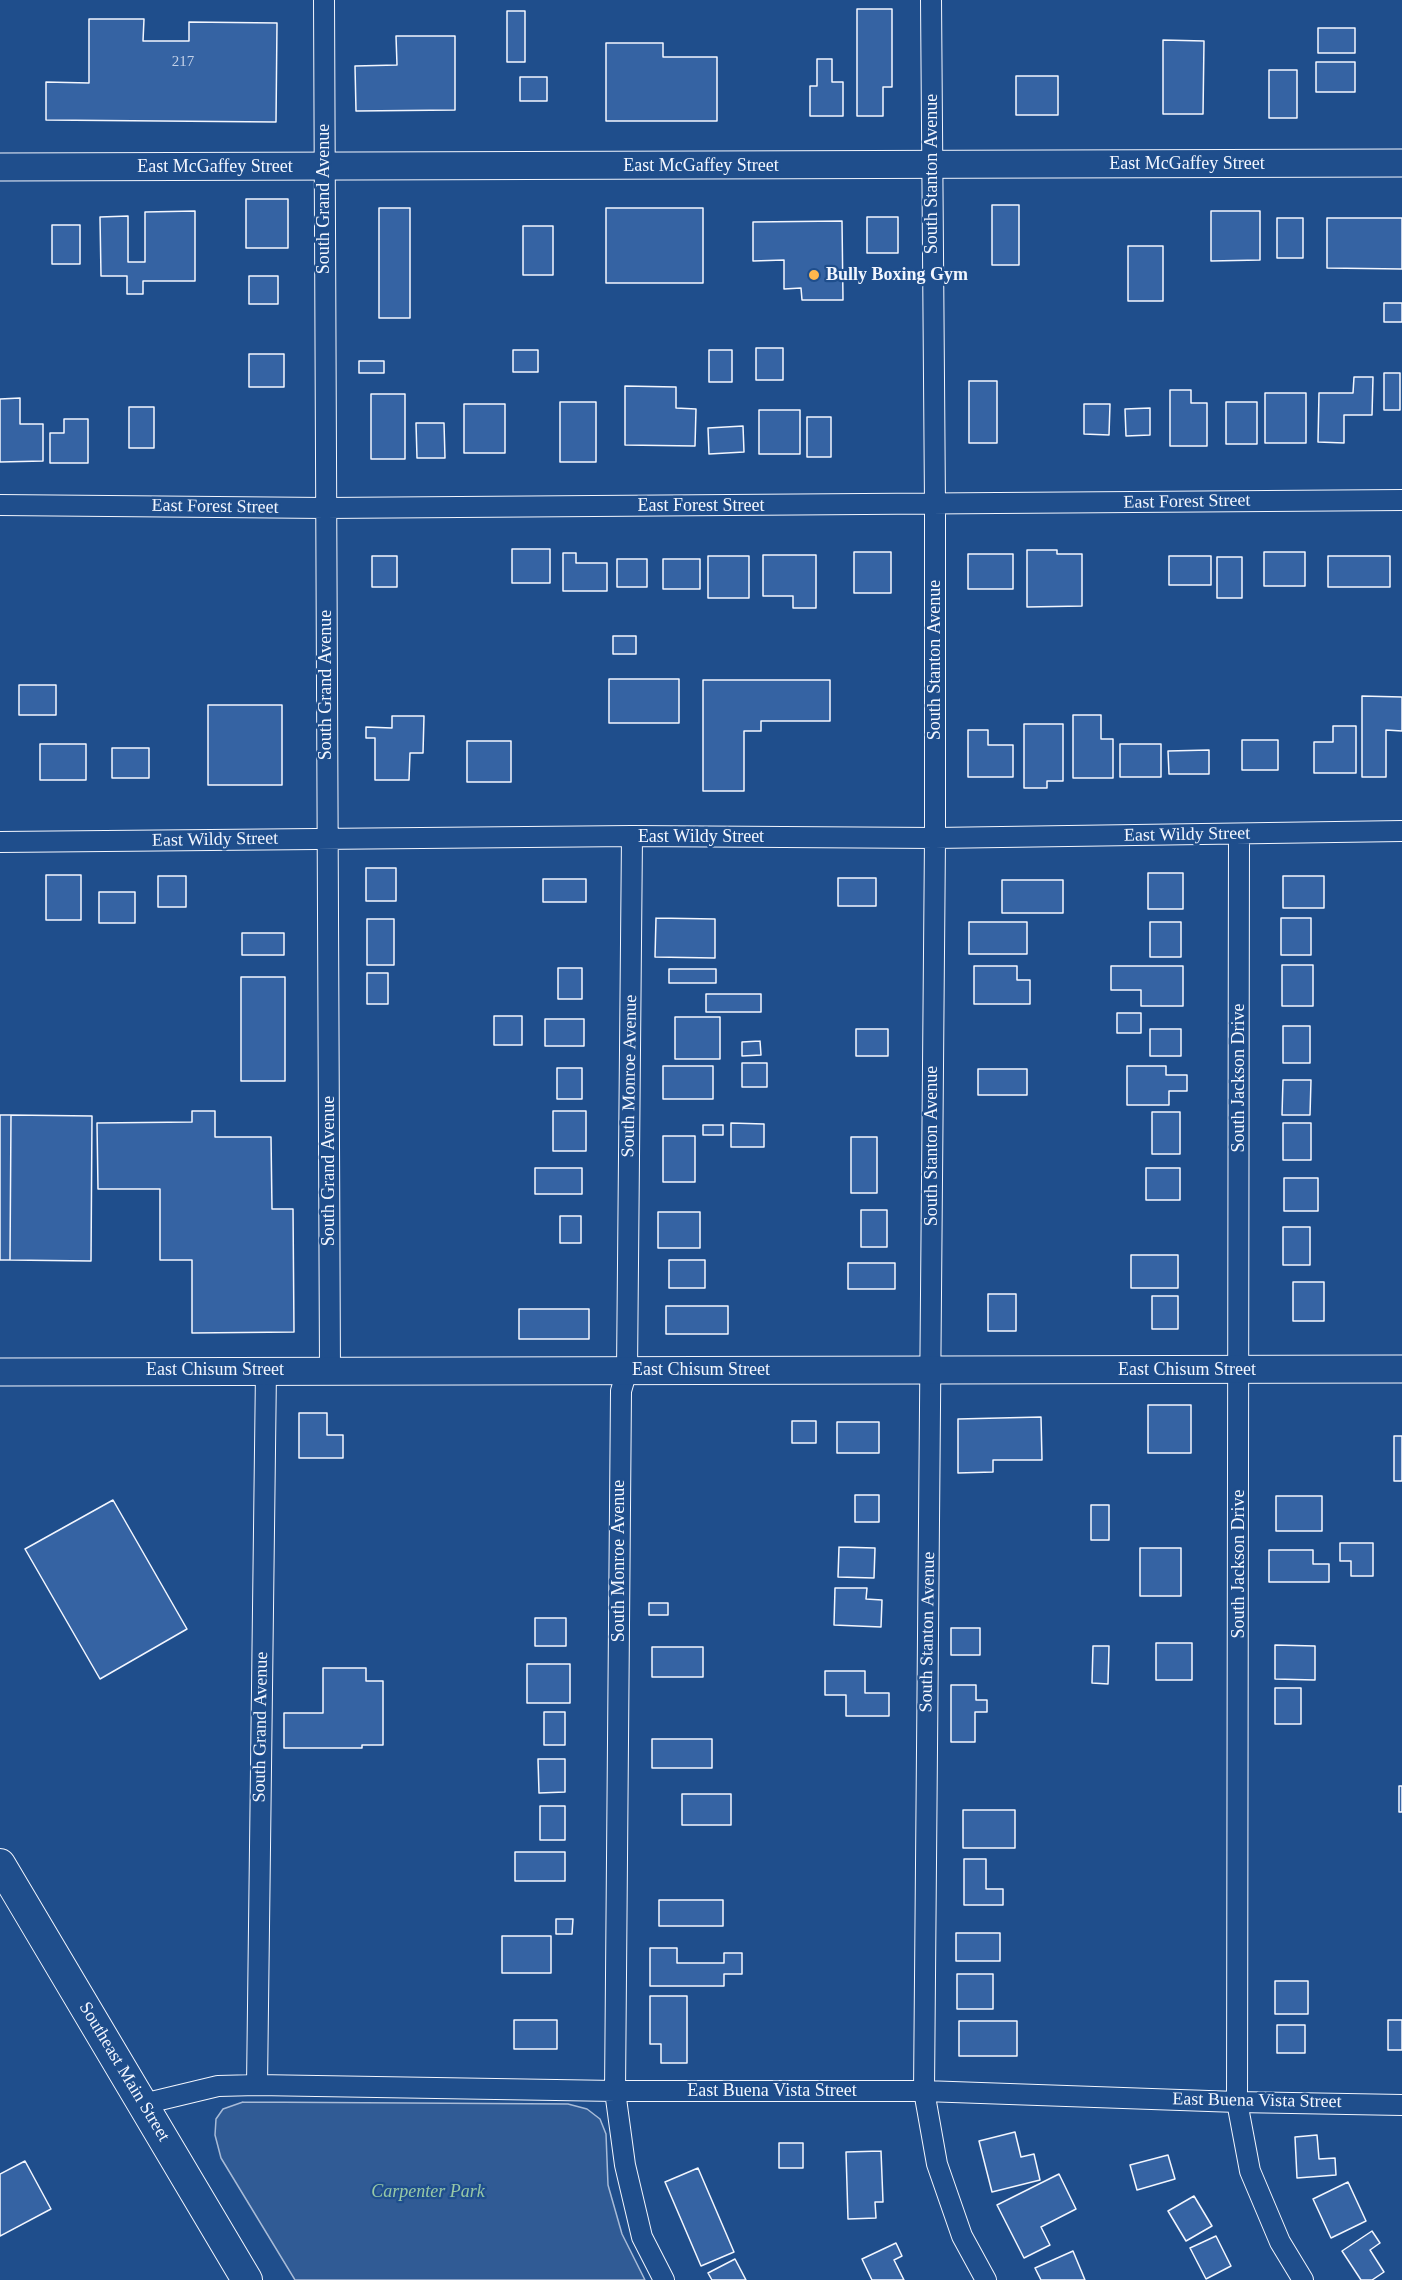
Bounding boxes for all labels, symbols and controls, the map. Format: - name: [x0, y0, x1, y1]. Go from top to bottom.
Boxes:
- house number: 217: [172, 53, 194, 71]
- street label: South Stanton Avenue: [921, 94, 943, 254]
- street label: South Grand Avenue: [313, 124, 335, 274]
- street label: East McGaffey Street: [1109, 153, 1265, 175]
- street label: East McGaffey Street: [623, 155, 779, 177]
- street label: East McGaffey Street: [137, 156, 293, 178]
- place label: Bully Boxing Gym: [826, 264, 968, 286]
- marker: Bully Boxing Gym: [807, 268, 821, 282]
- street label: East Forest Street: [1123, 490, 1251, 514]
- street label: East Forest Street: [151, 495, 279, 519]
- street label: East Forest Street: [638, 495, 764, 517]
- street label: South Stanton Avenue: [924, 580, 946, 740]
- street label: South Grand Avenue: [315, 610, 337, 760]
- street label: East Wildy Street: [1124, 823, 1250, 847]
- street label: East Wildy Street: [638, 826, 764, 848]
- street label: East Wildy Street: [152, 828, 278, 852]
- street label: South Monroe Avenue: [618, 995, 642, 1157]
- street label: South Jackson Drive: [1228, 1004, 1250, 1152]
- street label: South Stanton Avenue: [921, 1066, 943, 1226]
- street label: South Grand Avenue: [318, 1096, 340, 1246]
- street label: East Chisum Street: [146, 1359, 284, 1381]
- street label: East Chisum Street: [632, 1359, 770, 1381]
- street label: East Chisum Street: [1118, 1359, 1256, 1381]
- street label: South Monroe Avenue: [608, 1480, 630, 1642]
- street label: South Jackson Drive: [1228, 1490, 1250, 1638]
- street label: South Stanton Avenue: [916, 1551, 940, 1713]
- street label: South Grand Avenue: [249, 1652, 273, 1802]
- street label: Southeast Main Street: [74, 1998, 174, 2146]
- street label: East Buena Vista Street: [687, 2080, 857, 2102]
- street label: East Buena Vista Street: [1172, 2089, 1342, 2113]
- park label: Carpenter Park: [371, 2181, 485, 2203]

